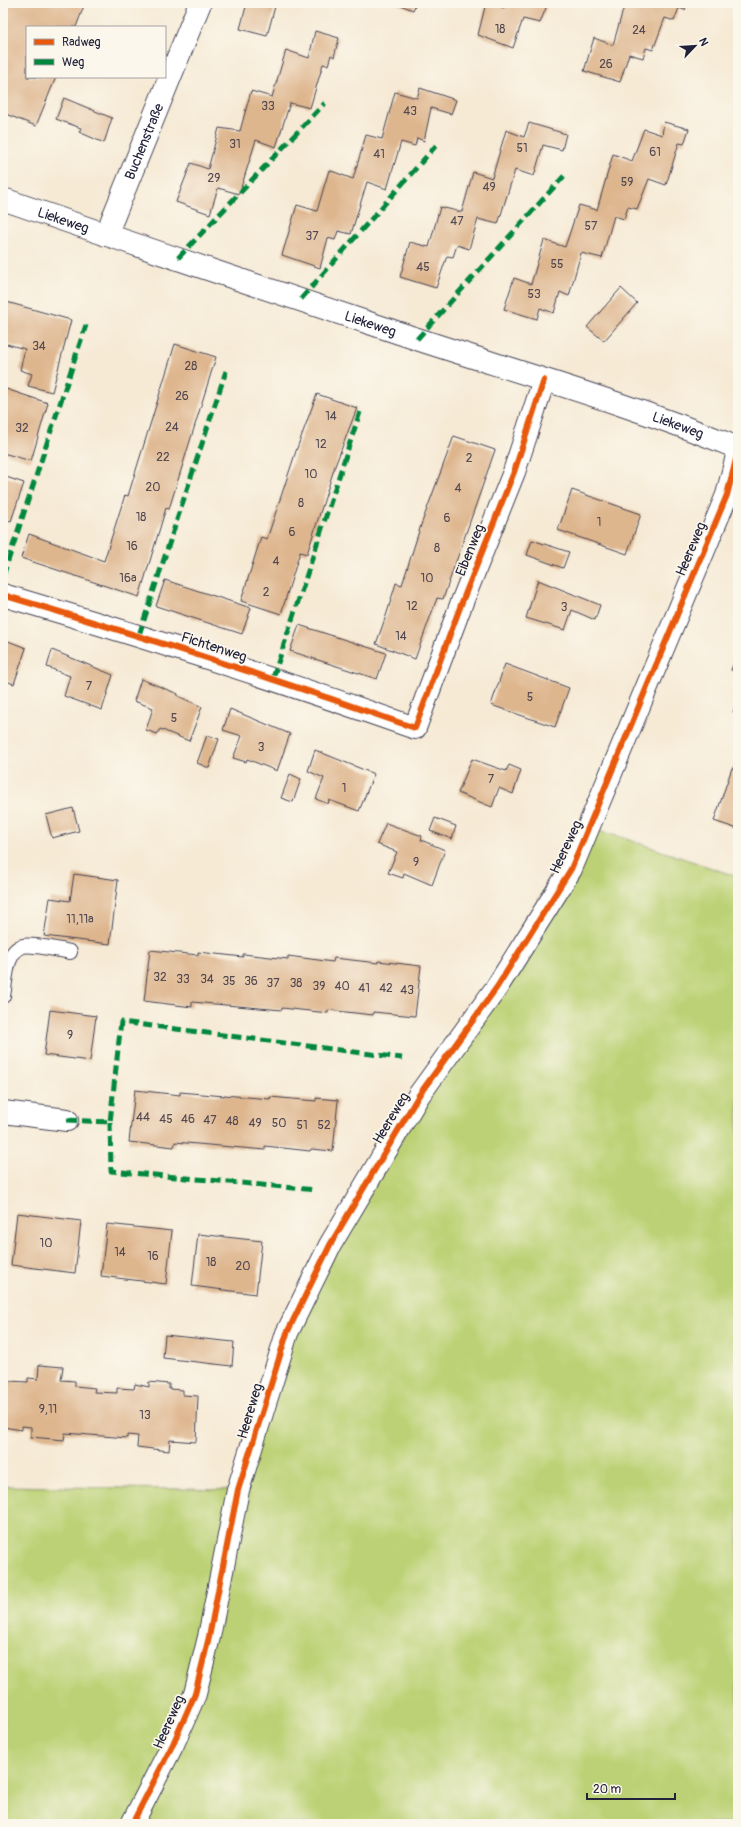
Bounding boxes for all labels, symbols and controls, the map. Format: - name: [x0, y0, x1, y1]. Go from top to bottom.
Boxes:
- house number: 18: [495, 22, 505, 37]
- house number: 24: [632, 23, 646, 38]
- legend: [26, 26, 166, 78]
- north arrow: [675, 26, 715, 66]
- text: Radweg: [62, 35, 100, 50]
- text: N: [696, 36, 711, 49]
- text: Weg: [62, 55, 84, 70]
- house number: 26: [599, 57, 613, 72]
- house number: 33: [261, 99, 275, 114]
- street label: Buchenstraße: [121, 101, 167, 182]
- house number: 43: [403, 104, 417, 119]
- house number: 31: [229, 137, 241, 152]
- house number: 51: [516, 141, 528, 156]
- house number: 61: [649, 145, 661, 160]
- house number: 41: [373, 147, 385, 162]
- house number: 29: [208, 171, 220, 186]
- house number: 59: [621, 175, 633, 190]
- house number: 49: [482, 180, 496, 195]
- street label: Liekeweg: [35, 203, 91, 237]
- house number: 47: [450, 214, 464, 229]
- house number: 57: [585, 219, 598, 234]
- house number: 37: [305, 229, 319, 244]
- house number: 55: [550, 257, 564, 272]
- house number: 45: [416, 260, 430, 275]
- house number: 53: [527, 287, 541, 302]
- street label: Liekeweg: [343, 307, 399, 340]
- house number: 34: [32, 339, 46, 354]
- house number: 28: [185, 359, 197, 374]
- house number: 26: [175, 389, 189, 404]
- street label: Liekeweg: [650, 408, 706, 442]
- house number: 14: [325, 409, 337, 424]
- house number: 24: [165, 420, 179, 435]
- house number: 32: [15, 421, 29, 436]
- house number: 12: [315, 437, 327, 452]
- house number: 22: [156, 450, 170, 465]
- house number: 2: [466, 451, 473, 466]
- house number: 10: [305, 467, 317, 482]
- house number: 20: [146, 480, 160, 495]
- house number: 4: [455, 481, 462, 496]
- house number: 8: [298, 496, 304, 511]
- house number: 18: [136, 510, 146, 525]
- house number: 6: [444, 511, 451, 526]
- house number: 1: [597, 515, 601, 530]
- street label: Heereweg: [672, 519, 710, 579]
- street label: Eibenweg: [452, 522, 488, 578]
- house number: 6: [289, 525, 296, 540]
- house number: 16: [126, 539, 138, 554]
- house number: 8: [434, 541, 440, 556]
- house number: 4: [273, 554, 280, 569]
- house number: 16a: [119, 571, 137, 586]
- house number: 10: [421, 571, 433, 586]
- house number: 2: [263, 585, 270, 600]
- house number: 12: [406, 599, 418, 614]
- house number: 3: [561, 600, 568, 615]
- street label: Fichtenweg: [179, 628, 249, 666]
- house number: 14: [395, 629, 407, 644]
- house number: 7: [86, 679, 93, 694]
- house number: 5: [527, 690, 533, 705]
- house number: 5: [171, 711, 177, 726]
- house number: 3: [258, 740, 265, 755]
- house number: 7: [488, 772, 495, 787]
- house number: 1: [342, 781, 346, 796]
- street label: Heereweg: [546, 818, 586, 876]
- house number: 9: [413, 855, 419, 870]
- house number: 11,11a: [66, 912, 94, 927]
- house number: 32: [153, 970, 167, 985]
- house number: 33: [176, 972, 190, 987]
- house number: 34: [200, 972, 214, 987]
- house number: 35: [222, 974, 236, 989]
- house number: 36: [244, 974, 258, 989]
- house number: 37: [266, 976, 280, 991]
- house number: 38: [290, 976, 302, 991]
- house number: 39: [313, 979, 325, 994]
- house number: 40: [334, 979, 350, 994]
- house number: 41: [358, 981, 370, 996]
- house number: 42: [379, 981, 393, 996]
- house number: 43: [400, 983, 414, 998]
- house number: 9: [67, 1028, 73, 1043]
- street label: Heereweg: [369, 1089, 413, 1147]
- house number: 44: [136, 1110, 150, 1125]
- house number: 45: [159, 1112, 173, 1127]
- house number: 46: [181, 1112, 195, 1127]
- house number: 47: [203, 1113, 217, 1128]
- house number: 48: [225, 1114, 239, 1129]
- house number: 49: [248, 1116, 262, 1131]
- house number: 50: [272, 1116, 286, 1131]
- house number: 51: [296, 1118, 308, 1133]
- house number: 52: [317, 1118, 331, 1133]
- house number: 10: [40, 1236, 52, 1251]
- house number: 14: [114, 1245, 126, 1260]
- house number: 16: [147, 1249, 159, 1264]
- house number: 18: [206, 1255, 216, 1270]
- house number: 20: [236, 1259, 250, 1274]
- street label: Heereweg: [234, 1381, 266, 1441]
- house number: 9,11: [39, 1402, 57, 1417]
- house number: 13: [139, 1408, 151, 1423]
- street label: Heereweg: [150, 1692, 188, 1752]
- scale bar: [587, 1775, 675, 1801]
- text: 20 m: [593, 1782, 622, 1797]

